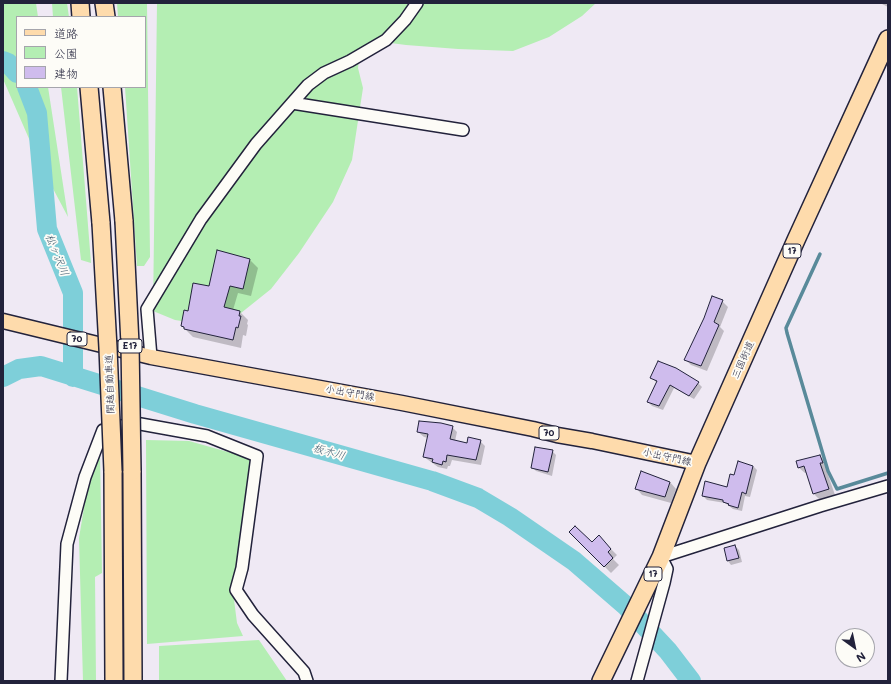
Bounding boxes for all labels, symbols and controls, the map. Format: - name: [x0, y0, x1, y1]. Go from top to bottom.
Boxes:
- legend: [16, 16, 146, 88]
- text: 道路: [54, 25, 78, 41]
- text: 公園: [54, 45, 78, 61]
- text: 建物: [54, 65, 78, 81]
- water label: 松ヶ沢川: [43, 232, 71, 278]
- road number: 17: [783, 244, 801, 258]
- road number: 70: [67, 332, 87, 346]
- road number: E17: [118, 339, 142, 353]
- street label: 三国街道: [729, 339, 757, 381]
- street label: 関越自動車道: [103, 354, 117, 414]
- street label: 小出守門線: [324, 383, 376, 403]
- road number: 70: [539, 426, 559, 440]
- water label: 板木川: [311, 441, 347, 463]
- street label: 小出守門線: [641, 446, 693, 468]
- road number: 17: [644, 567, 662, 581]
- north arrow: [835, 628, 875, 668]
- text: N: [854, 649, 869, 666]

